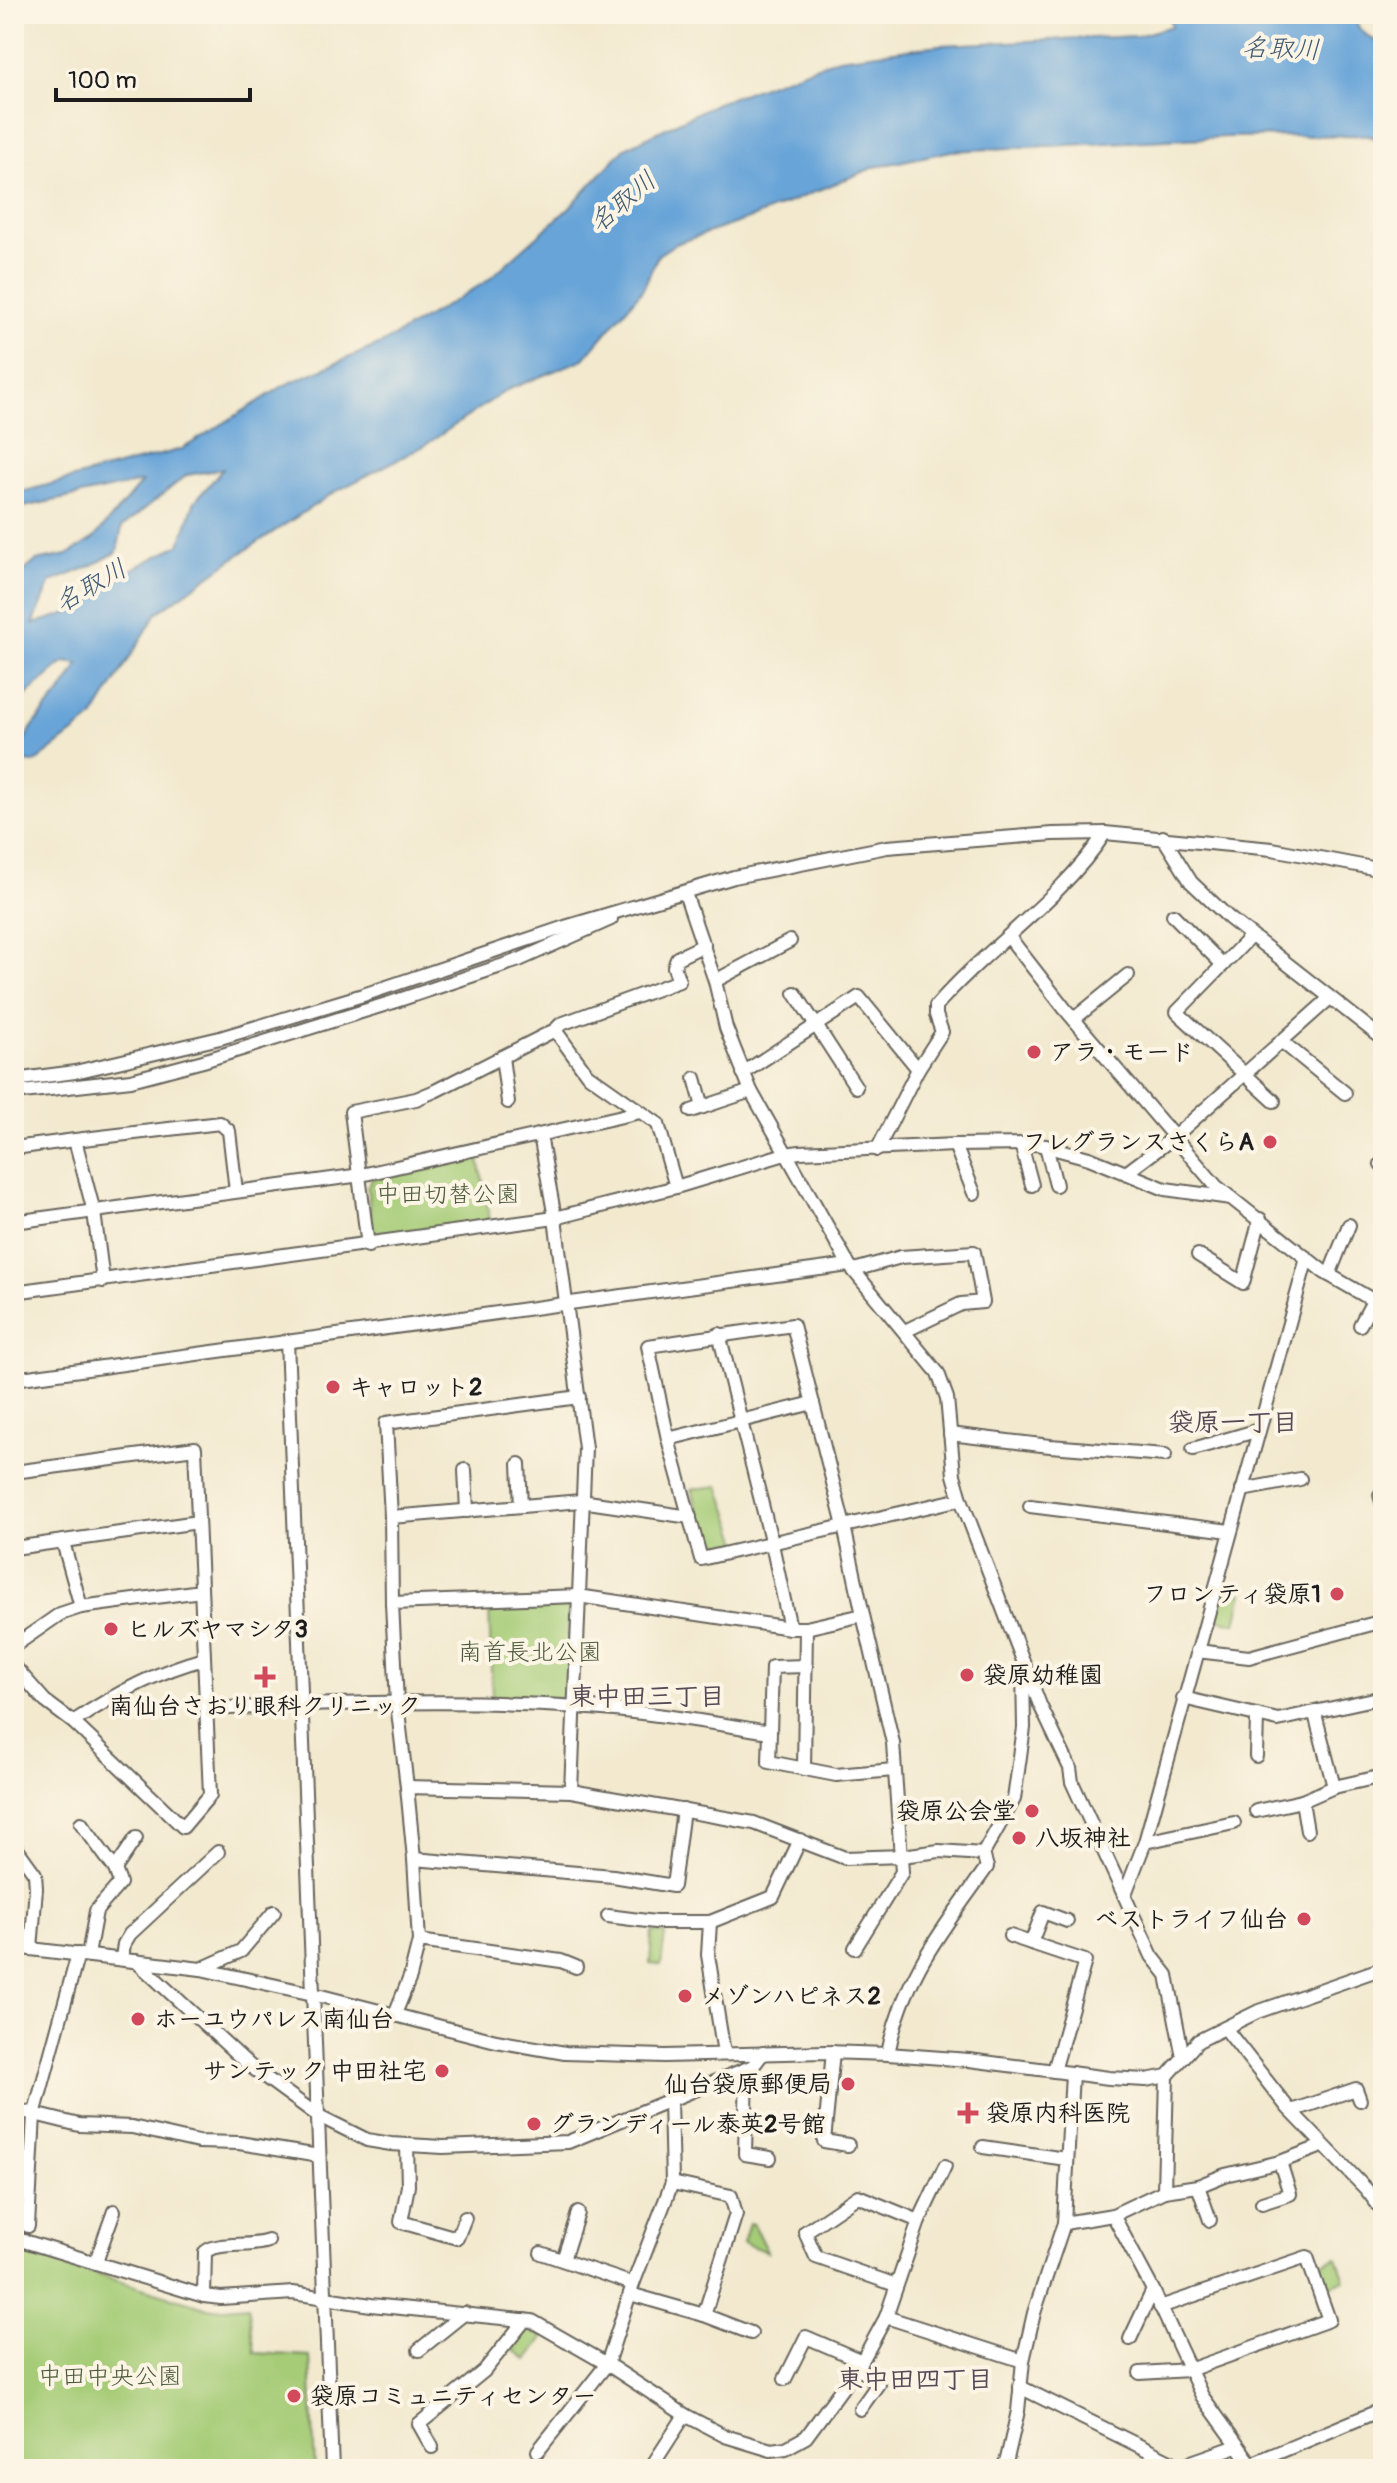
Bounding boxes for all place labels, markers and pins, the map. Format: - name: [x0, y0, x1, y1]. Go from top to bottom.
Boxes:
- place label: アラ・モード: [1050, 1038, 1194, 1067]
- marker: アラ・モード: [1025, 1043, 1043, 1061]
- place label: フレグランスさくらA: [1022, 1128, 1254, 1157]
- marker: フレグランスさくらA: [1261, 1133, 1279, 1151]
- place label: キャロット2: [349, 1373, 482, 1402]
- marker: キャロット2: [324, 1378, 342, 1396]
- place label: フロンティ袋原1: [1143, 1580, 1321, 1609]
- marker: フロンティ袋原1: [1328, 1585, 1346, 1603]
- place label: ヒルズヤマシタ3: [127, 1615, 308, 1644]
- marker: ヒルズヤマシタ3: [102, 1620, 120, 1638]
- place label: 袋原幼稚園: [983, 1661, 1103, 1690]
- marker: 南仙台さおり眼科クリニック: [254, 1666, 276, 1688]
- marker: 袋原幼稚園: [958, 1666, 976, 1684]
- place label: 南仙台さおり眼科クリニック: [109, 1692, 421, 1721]
- place label: 袋原公会堂: [896, 1797, 1016, 1826]
- marker: 袋原公会堂: [1023, 1802, 1041, 1820]
- place label: 八坂神社: [1035, 1824, 1131, 1853]
- marker: 八坂神社: [1010, 1829, 1028, 1847]
- place label: ベストライフ仙台: [1095, 1905, 1288, 1934]
- marker: ベストライフ仙台: [1295, 1910, 1313, 1928]
- place label: メゾンハピネス2: [701, 1982, 881, 2011]
- marker: メゾンハピネス2: [676, 1987, 694, 2005]
- place label: ホーユウパレス南仙台: [154, 2005, 394, 2034]
- marker: ホーユウパレス南仙台: [129, 2010, 147, 2028]
- place label: サンテック 中田社宅: [203, 2057, 426, 2086]
- marker: サンテック 中田社宅: [433, 2062, 451, 2080]
- place label: 仙台袋原郵便局: [664, 2070, 832, 2099]
- marker: 仙台袋原郵便局: [839, 2075, 857, 2093]
- place label: 袋原内科医院: [986, 2099, 1130, 2128]
- marker: 袋原内科医院: [957, 2102, 979, 2124]
- place label: グランディール泰英2号館: [550, 2110, 826, 2139]
- marker: グランディール泰英2号館: [525, 2115, 543, 2133]
- place label: 袋原コミュニティセンター: [310, 2382, 597, 2411]
- marker: 袋原コミュニティセンター: [285, 2387, 303, 2405]

